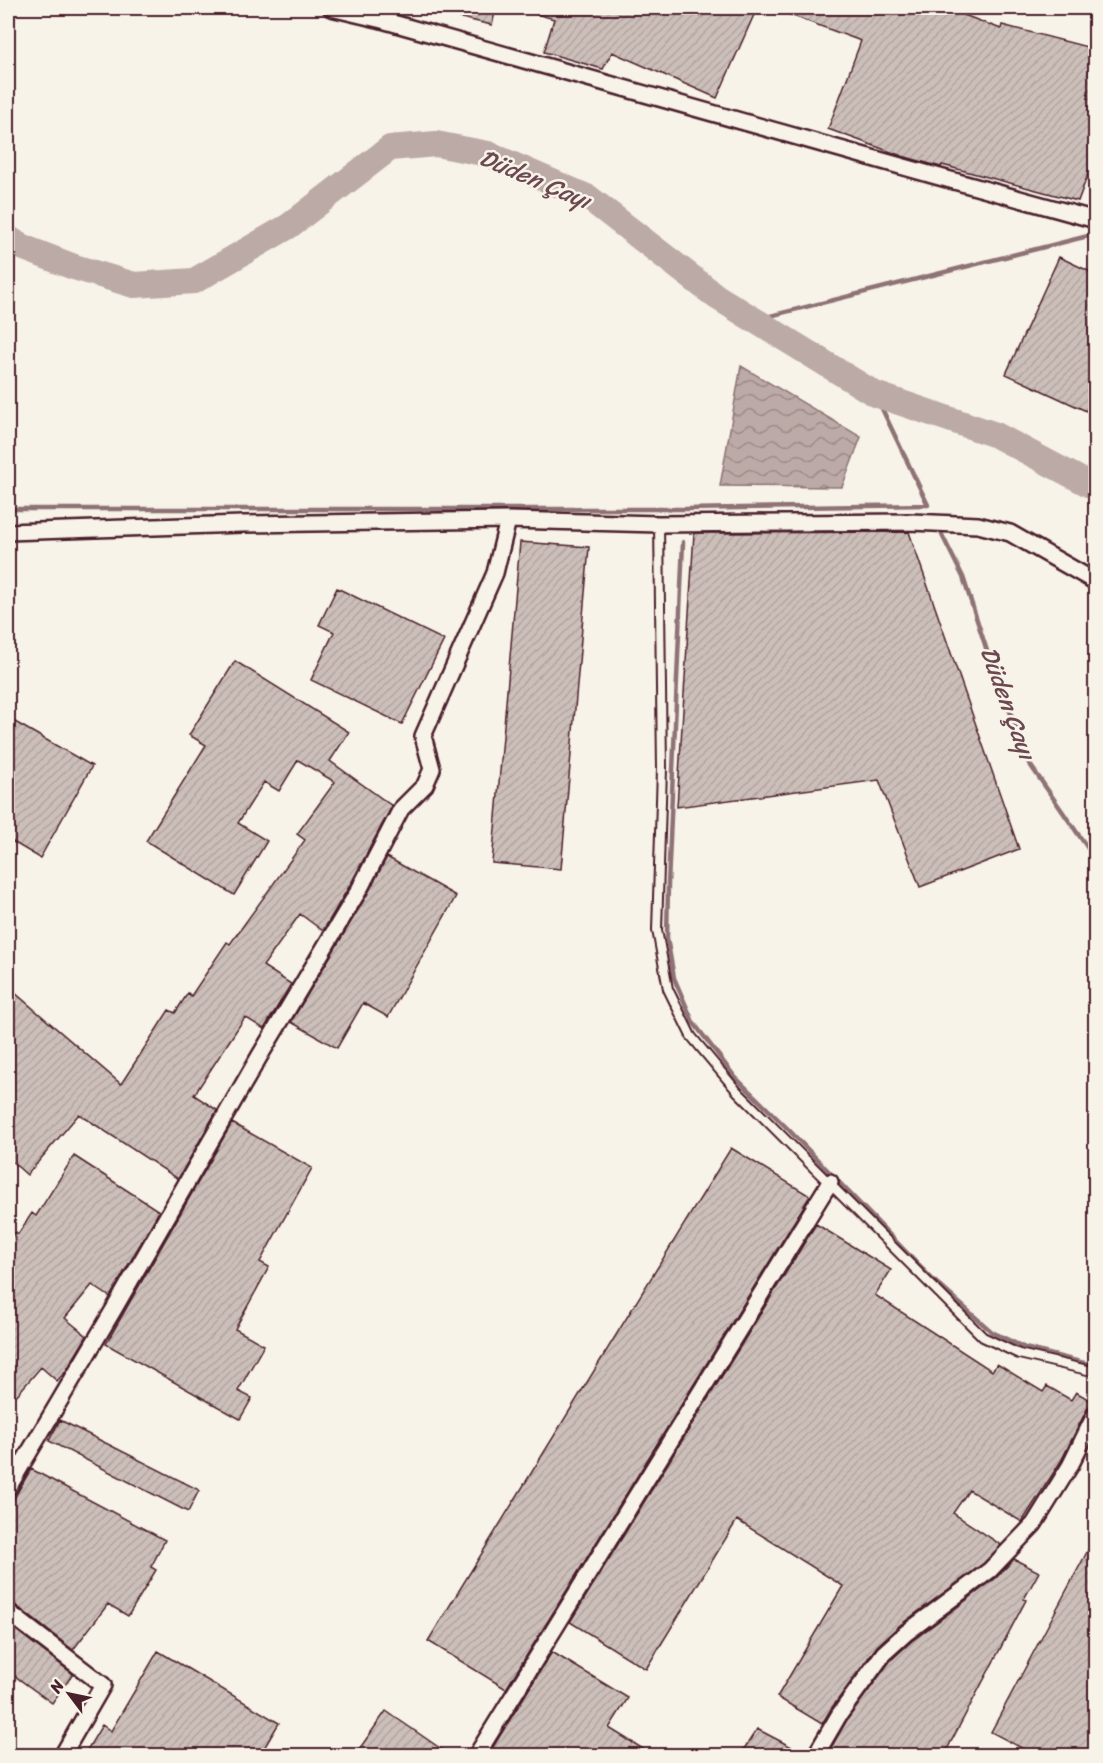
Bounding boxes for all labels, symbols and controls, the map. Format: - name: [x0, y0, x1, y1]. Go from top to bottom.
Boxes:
- water label: Düden Çayı: [473, 137, 599, 222]
- water label: Düden Çayı: [968, 641, 1049, 768]
- north arrow: [39, 1664, 99, 1724]
- text: N: [41, 1673, 72, 1700]

